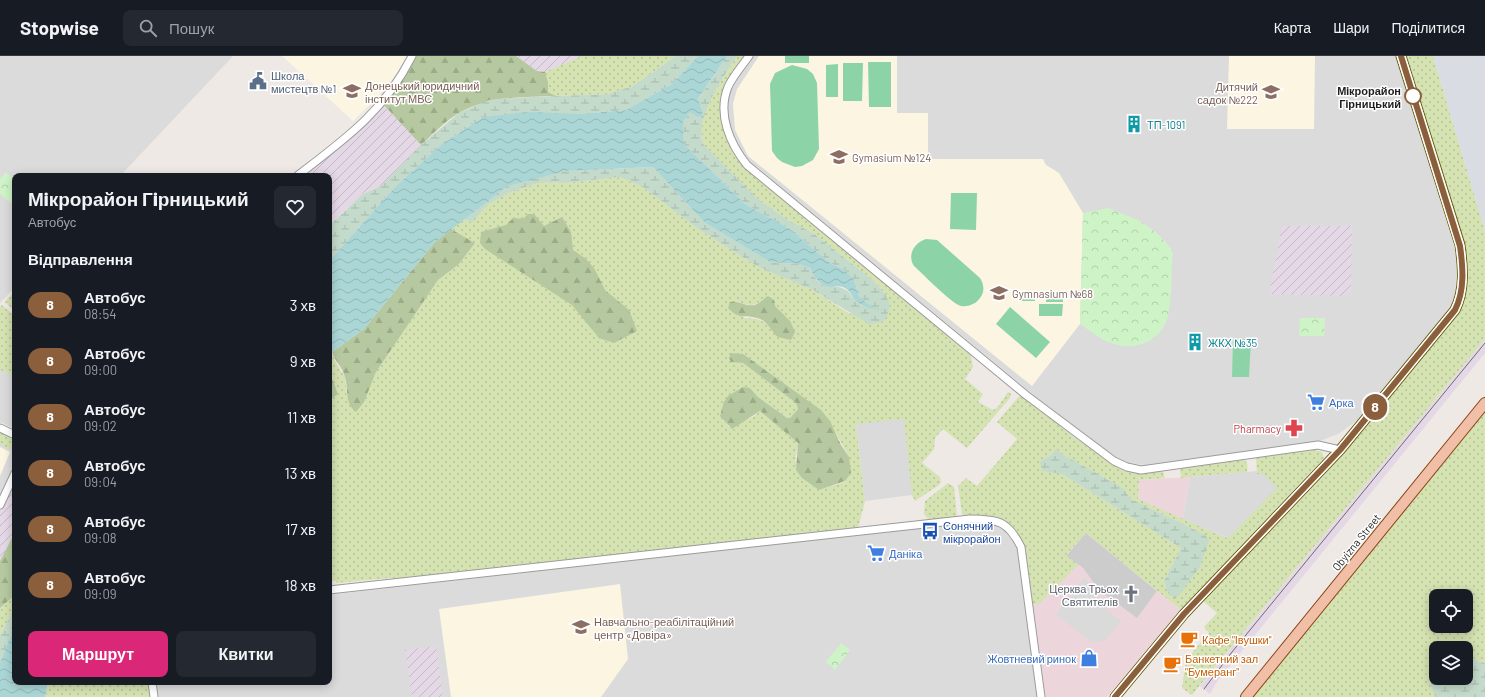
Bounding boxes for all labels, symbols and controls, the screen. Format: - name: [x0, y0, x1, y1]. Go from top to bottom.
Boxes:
- search box: [123, 10, 403, 46]
- text: Stopwise: [20, 16, 99, 39]
- icon: search: [137, 17, 159, 39]
- text: Пошук: [169, 19, 214, 37]
- text: Карта: [1274, 19, 1311, 36]
- text: Шари: [1333, 19, 1369, 36]
- text: Поділитися: [1391, 19, 1465, 36]
- place label: Школа мистецтв №1: [271, 69, 336, 95]
- public building icon: Школа мистецтв №1: [248, 71, 268, 91]
- place label: Донецький юридичний інститут МВС: [365, 79, 479, 105]
- place label: Дитячий садок №222: [1197, 80, 1258, 106]
- school or university icon: Донецький юридичний інститут МВС: [342, 81, 362, 101]
- school or university icon: Дитячий садок №222: [1261, 82, 1281, 102]
- place label: Мiкрорайон Гiрницький: [1337, 84, 1401, 110]
- marker: Мiкрорайон Гiрницький: [1404, 87, 1422, 105]
- building icon: ТП-1091: [1124, 114, 1144, 134]
- place label: ТП-1091: [1147, 118, 1185, 131]
- school or university icon: Gymasium №124: [829, 147, 849, 167]
- place label: Gymasium №124: [852, 151, 931, 164]
- button: heart: [274, 186, 316, 228]
- text: Мiкрорайон Гiрницький: [28, 187, 249, 210]
- text: Автобус: [28, 214, 76, 230]
- text: Відправлення: [28, 250, 133, 268]
- school or university icon: Gymnasium №68: [989, 283, 1009, 303]
- place label: Gymnasium №68: [1012, 287, 1093, 300]
- text: Автобус: [84, 288, 146, 306]
- text: 8: [46, 296, 54, 313]
- text: 3 хв: [290, 296, 316, 314]
- text: 08:54: [84, 306, 116, 322]
- building icon: ЖКХ №35: [1185, 332, 1205, 352]
- place label: ЖКХ №35: [1208, 336, 1258, 349]
- text: Автобус: [84, 344, 146, 362]
- text: 8: [46, 352, 54, 369]
- text: 9 хв: [290, 352, 316, 370]
- text: 09:00: [84, 362, 117, 378]
- supermarket icon: Арка: [1306, 392, 1326, 412]
- line badge: 8: [1362, 394, 1388, 420]
- place label: Арка: [1329, 396, 1355, 409]
- text: 8: [1371, 398, 1379, 415]
- text: Автобус: [84, 400, 146, 418]
- text: 8: [46, 408, 54, 425]
- text: 11 хв: [287, 408, 316, 426]
- text: 09:02: [84, 418, 117, 434]
- pharmacy icon: Pharmacy: [1284, 418, 1304, 438]
- place label: Pharmacy: [1233, 422, 1281, 435]
- text: Автобус: [84, 456, 146, 474]
- text: 8: [46, 464, 54, 481]
- text: 13 хв: [285, 464, 316, 482]
- text: 09:04: [84, 474, 117, 490]
- street label: Obyizna Street: [1329, 511, 1383, 573]
- text: Автобус: [84, 512, 146, 530]
- place label: Сонячний мікрорайон: [943, 519, 1001, 545]
- text: 8: [46, 520, 54, 537]
- text: 17 хв: [285, 520, 316, 538]
- bus stop icon: Сонячний мікрорайон: [920, 521, 940, 541]
- text: 09:08: [84, 530, 117, 546]
- supermarket icon: Даніка: [866, 543, 886, 563]
- place label: Даніка: [889, 547, 923, 560]
- text: Автобус: [84, 568, 146, 586]
- text: 8: [46, 576, 54, 593]
- text: 18 хв: [284, 576, 316, 594]
- place label: Церква Трьох Святителів: [1049, 582, 1118, 608]
- church icon: Церква Трьох Святителів: [1121, 584, 1141, 604]
- text: 09:09: [84, 586, 117, 602]
- map controls: [1429, 589, 1473, 685]
- button: locate: [1429, 589, 1473, 633]
- place label: Навчально-реабілітаційний центр «Довіра»: [594, 615, 734, 641]
- school or university icon: Навчально-реабілітаційний центр «Довіра»: [571, 617, 591, 637]
- cafe icon: Кафе "Івушки": [1179, 629, 1199, 649]
- button: Маршрут: [28, 631, 168, 677]
- button: Квитки: [176, 631, 316, 677]
- place label: Кафе "Івушки": [1202, 633, 1272, 646]
- button: layers: [1429, 641, 1473, 685]
- shop icon: Жовтневий ринок: [1079, 648, 1099, 668]
- place label: Жовтневий ринок: [987, 652, 1076, 665]
- place label: Банкетний зал "Бумеранг": [1185, 652, 1258, 678]
- cafe icon: Банкетний зал "Бумеранг": [1162, 654, 1182, 674]

